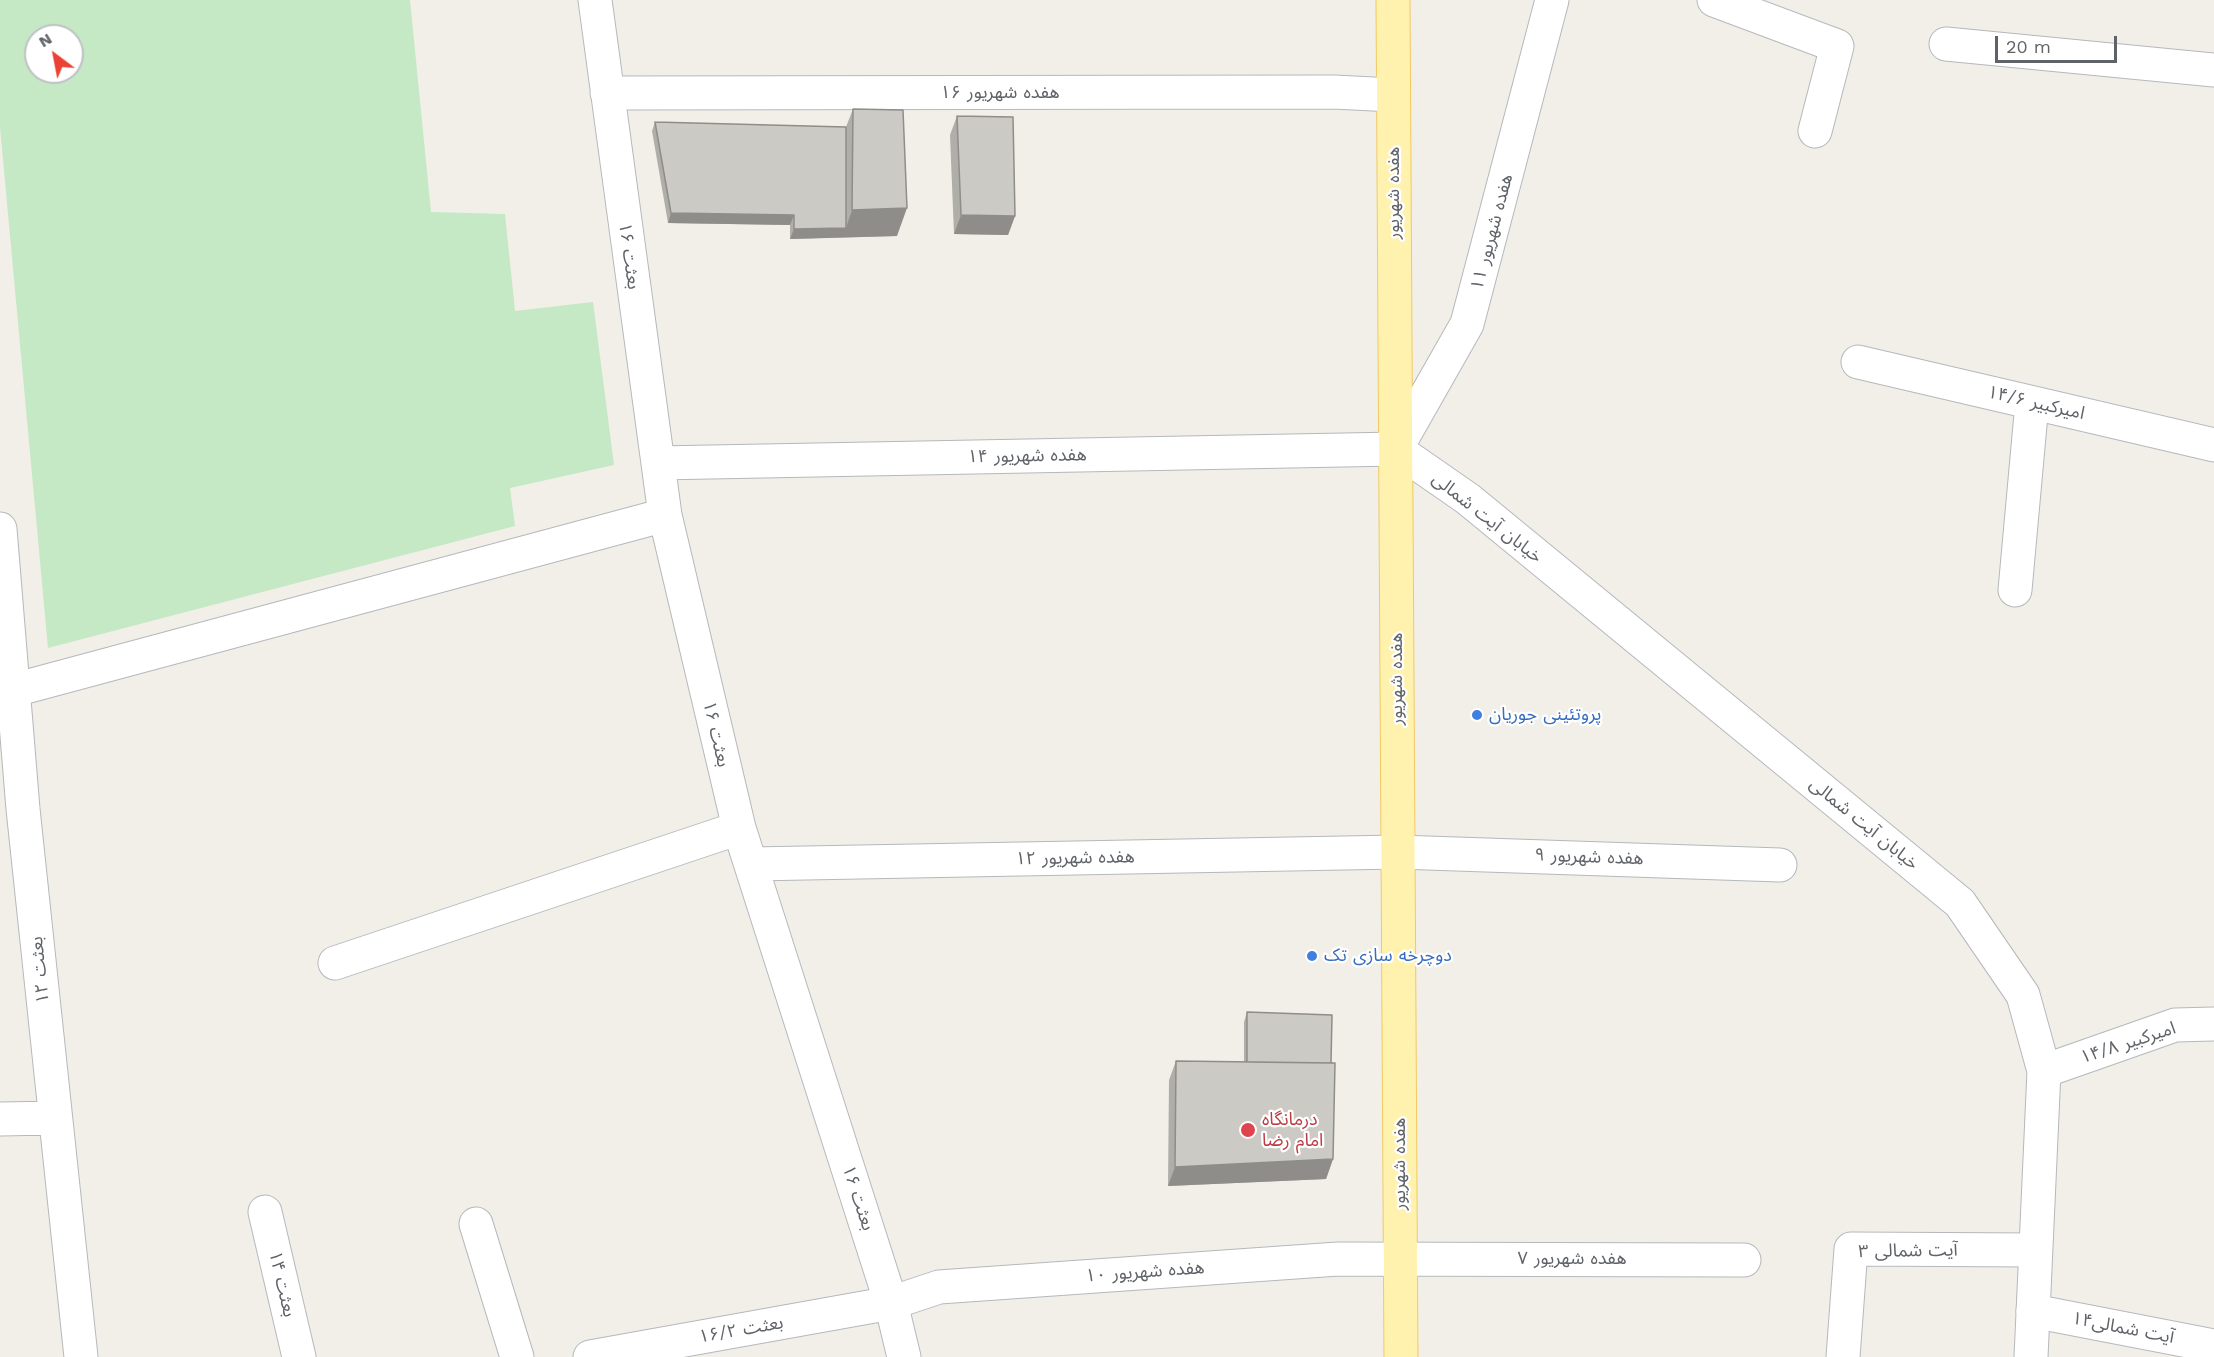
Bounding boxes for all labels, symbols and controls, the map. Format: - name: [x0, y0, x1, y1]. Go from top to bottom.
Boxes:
- north arrow: [24, 24, 84, 84]
- scale bar: [1998, 24, 2120, 62]
- text: N: [35, 29, 55, 51]
- text: 20 m: [2006, 36, 2051, 57]
- street label: هفده شهریور ۱۶: [940, 82, 1060, 104]
- street label: هفده شهریور: [1383, 147, 1405, 239]
- street label: هفده شهریور ۱۱: [1466, 172, 1518, 292]
- street label: بعثت ۱۶: [614, 221, 644, 291]
- street label: امیرکبیر ۱۴/۶: [1985, 381, 2087, 425]
- street label: هفده شهریور ۱۴: [967, 444, 1087, 468]
- street label: خیابان آیت شمالی: [1427, 468, 1547, 568]
- street label: هفده شهریور: [1386, 633, 1408, 725]
- street label: بعثت ۱۶: [698, 699, 734, 769]
- place label: پروتئینی جوریان: [1489, 704, 1601, 726]
- marker: پروتئینی جوریان: [1470, 708, 1484, 722]
- street label: خیابان آیت شمالی: [1805, 773, 1923, 875]
- street label: هفده شهریور ۹: [1534, 844, 1644, 870]
- street label: هفده شهریور ۱۲: [1015, 846, 1135, 870]
- street label: بعثت ۱۲: [26, 935, 54, 1005]
- place label: دوچرخه سازی تک: [1324, 945, 1452, 967]
- marker: دوچرخه سازی تک: [1305, 949, 1319, 963]
- street label: امیرکبیر ۱۴/۸: [2077, 1017, 2179, 1069]
- place label: درمانگاه امام رضا: [1262, 1109, 1323, 1152]
- street label: هفده شهریور: [1389, 1118, 1411, 1210]
- marker: درمانگاه امام رضا: [1239, 1121, 1257, 1139]
- street label: بعثت ۱۶: [837, 1163, 879, 1233]
- street label: آیت شمالی ۳: [1858, 1239, 1958, 1263]
- street label: هفده شهریور ۷: [1518, 1248, 1626, 1270]
- street label: بعثت ۱۴: [264, 1249, 300, 1319]
- street label: هفده شهریور ۱۰: [1085, 1257, 1205, 1287]
- street label: آیت شمالی۱۴: [2070, 1308, 2176, 1348]
- street label: بعثت ۱۶/۲: [697, 1312, 785, 1348]

